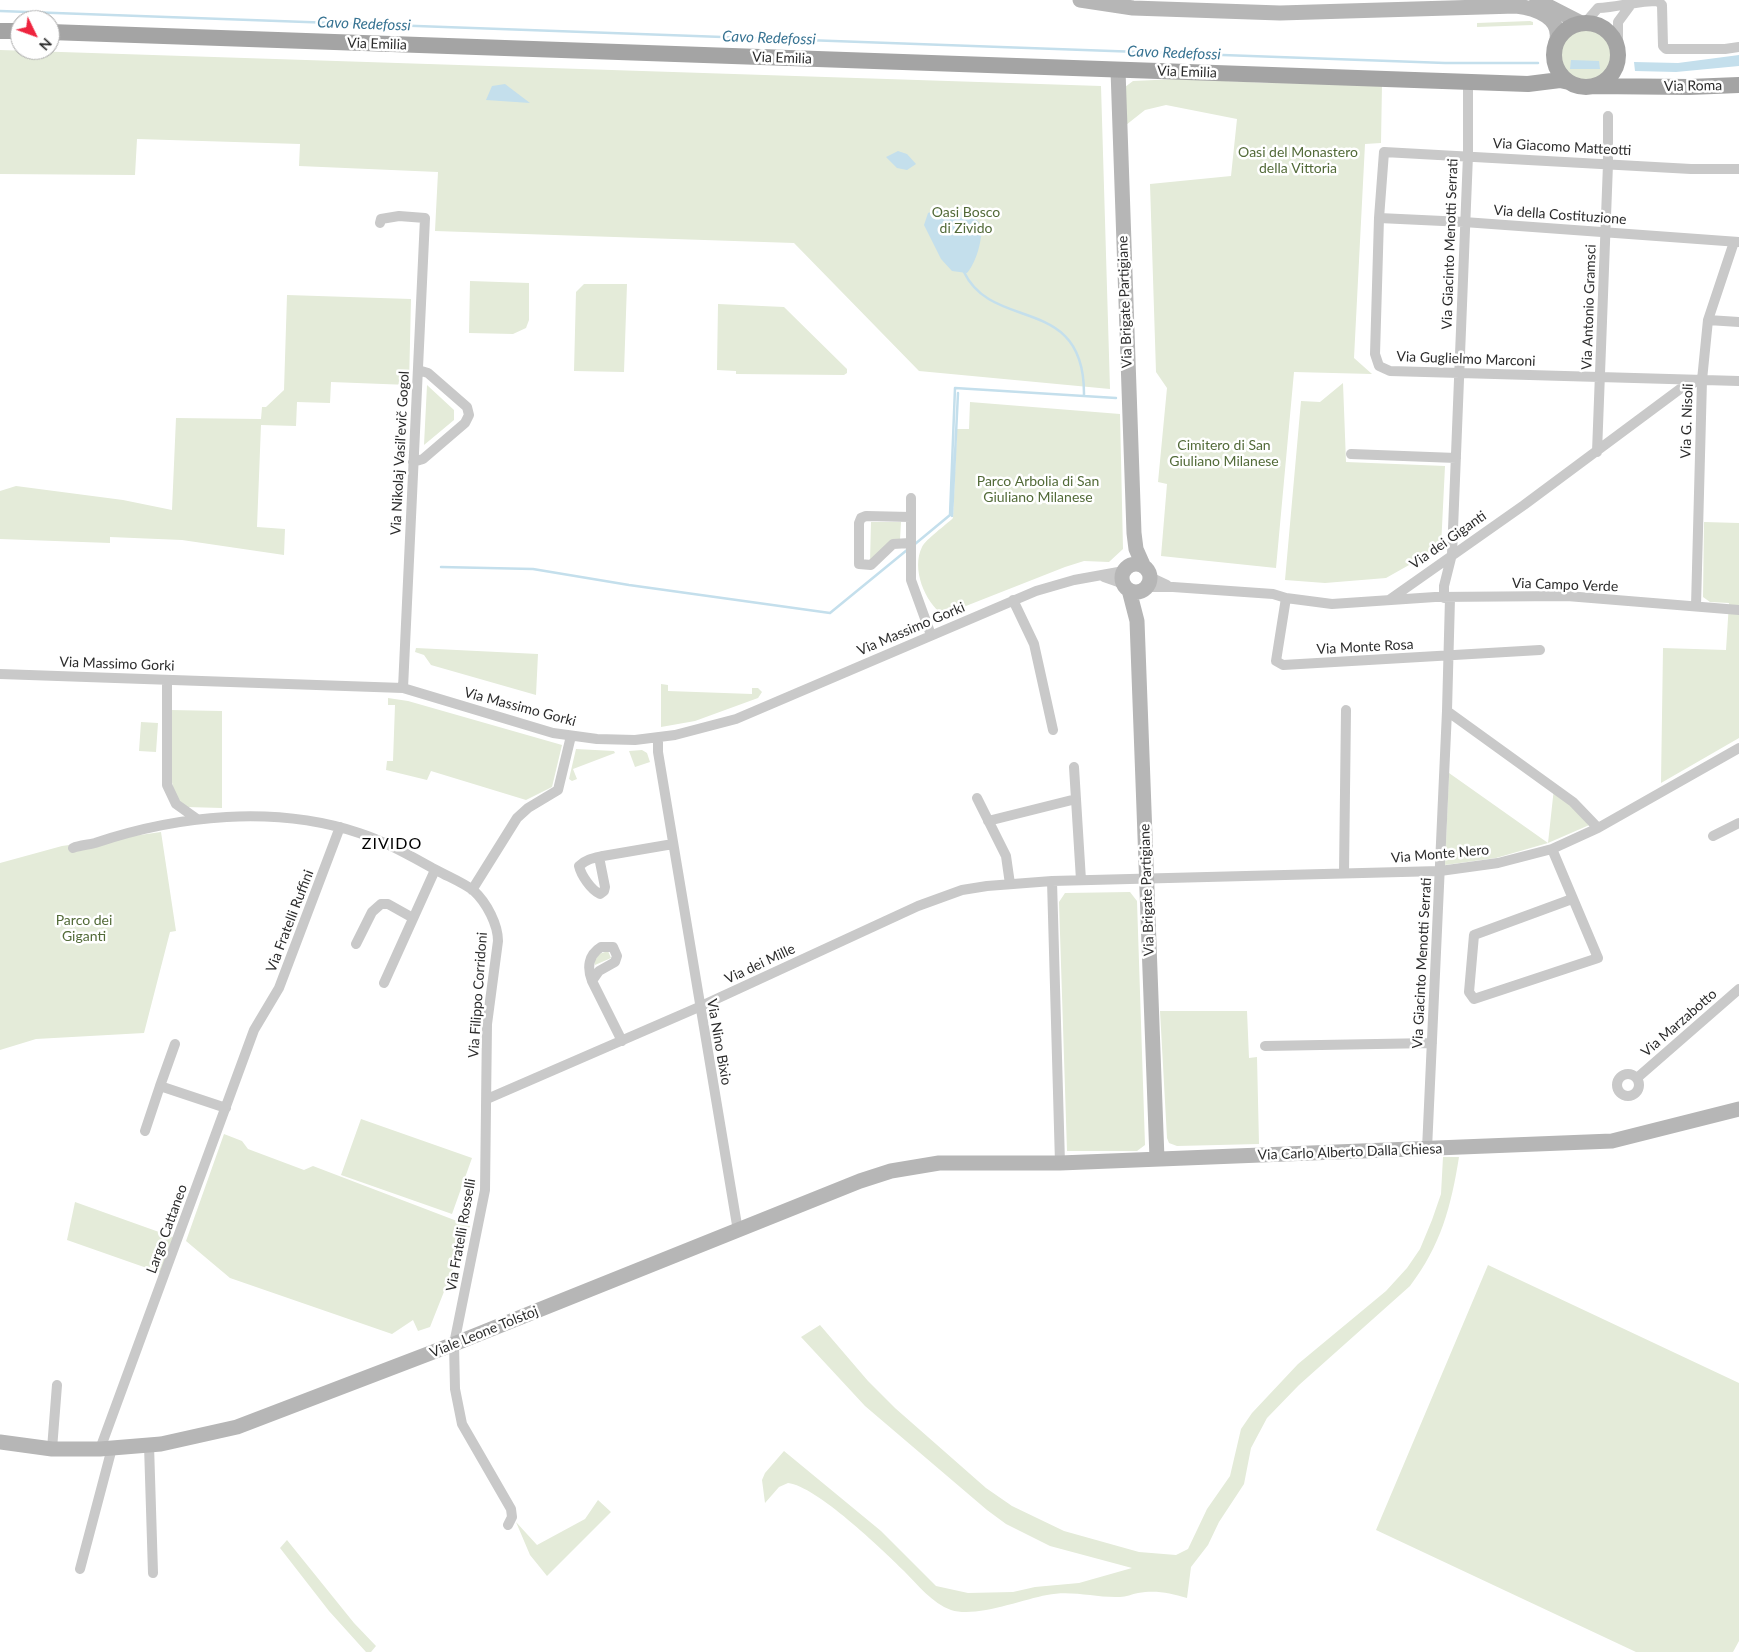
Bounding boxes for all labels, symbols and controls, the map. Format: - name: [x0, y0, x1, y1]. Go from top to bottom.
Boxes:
- north arrow: [10, 10, 60, 60]
- water label: Cavo Redefossi: [317, 13, 411, 35]
- water label: Cavo Redefossi: [722, 27, 816, 49]
- text: N: [36, 35, 56, 54]
- street label: Via Emilia: [347, 35, 407, 53]
- water label: Cavo Redefossi: [1127, 42, 1221, 64]
- street label: Via Emilia: [752, 49, 812, 67]
- street label: Via Emilia: [1157, 63, 1217, 81]
- street label: Via Roma: [1664, 77, 1722, 95]
- street label: Via Giacomo Matteotti: [1492, 135, 1632, 159]
- park label: Oasi del Monastero della Vittoria: [1238, 144, 1358, 176]
- street label: Via Giacinto Menotti Serrati: [1439, 158, 1461, 330]
- street label: Via della Costituzione: [1493, 202, 1627, 228]
- park label: Oasi Bosco di Zivido: [932, 204, 1000, 236]
- street label: Via Brigate Partigiane: [1114, 235, 1136, 369]
- street label: Via Antonio Gramsci: [1578, 244, 1600, 370]
- street label: Via Guglielmo Marconi: [1396, 348, 1536, 370]
- street label: Via Nikolaj Vasil'evič Gogol: [387, 370, 413, 536]
- street label: Via G. Nisoli: [1677, 383, 1697, 459]
- park label: Cimitero di San Giuliano Milanese: [1169, 437, 1279, 470]
- park label: Parco Arbolia di San Giuliano Milanese: [977, 473, 1099, 506]
- street label: Via dei Giganti: [1406, 507, 1490, 573]
- street label: Via Campo Verde: [1512, 575, 1618, 595]
- street label: Via Massimo Gorki: [855, 599, 967, 659]
- street label: Via Monte Rosa: [1316, 636, 1414, 658]
- street label: Via Massimo Gorki: [59, 654, 175, 674]
- street label: Via Massimo Gorki: [462, 684, 578, 730]
- street label: Via Brigate Partigiane: [1136, 823, 1158, 957]
- district label: ZIVIDO: [361, 834, 423, 854]
- street label: Via Monte Nero: [1390, 841, 1490, 867]
- street label: Via Fratelli Ruffini: [263, 867, 317, 975]
- street label: Via Giacinto Menotti Serrati: [1409, 877, 1435, 1049]
- park label: Parco dei Giganti: [56, 912, 112, 944]
- street label: Via Filippo Corridoni: [465, 931, 491, 1059]
- street label: Via dei Mille: [722, 940, 798, 988]
- street label: Via Marzabotto: [1638, 986, 1720, 1060]
- street label: Via Nino Bixio: [703, 998, 735, 1086]
- street label: Via Carlo Alberto Dalla Chiesa: [1257, 1140, 1443, 1164]
- street label: Via Fratelli Rosselli: [443, 1177, 479, 1293]
- street label: Largo Cattaneo: [143, 1182, 191, 1276]
- street label: Viale Leone Tolstoj: [428, 1303, 540, 1361]

